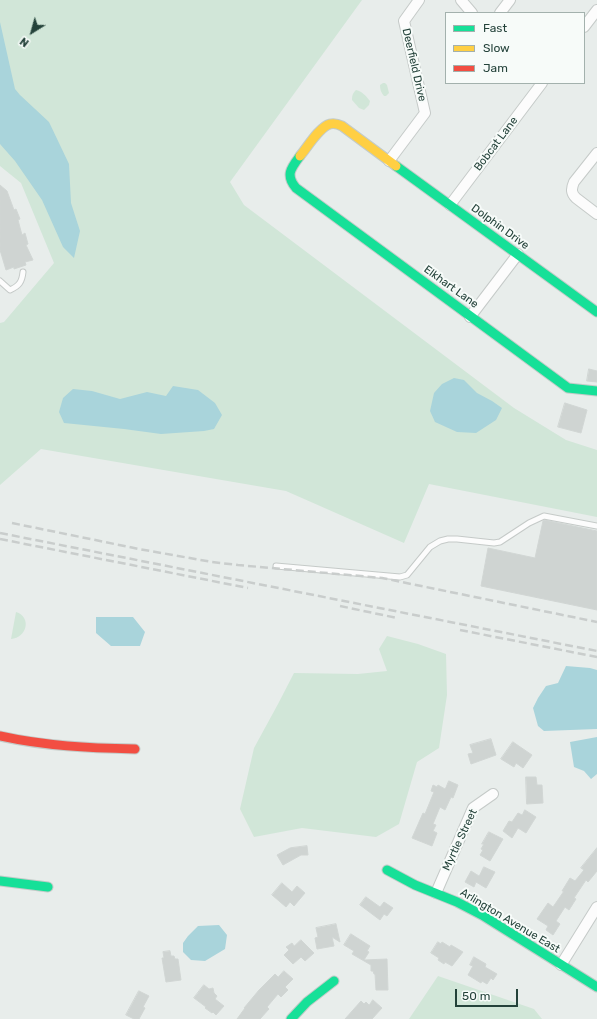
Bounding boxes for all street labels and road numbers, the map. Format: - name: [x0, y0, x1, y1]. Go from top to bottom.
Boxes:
- street label: Deerfield Drive: [399, 27, 429, 103]
- street label: Bobcat Lane: [471, 114, 521, 174]
- street label: Dolphin Drive: [468, 202, 532, 252]
- street label: Elkhart Lane: [421, 263, 481, 311]
- street label: Myrtle Street: [440, 807, 480, 873]
- street label: Arlington Avenue East: [458, 886, 562, 956]

